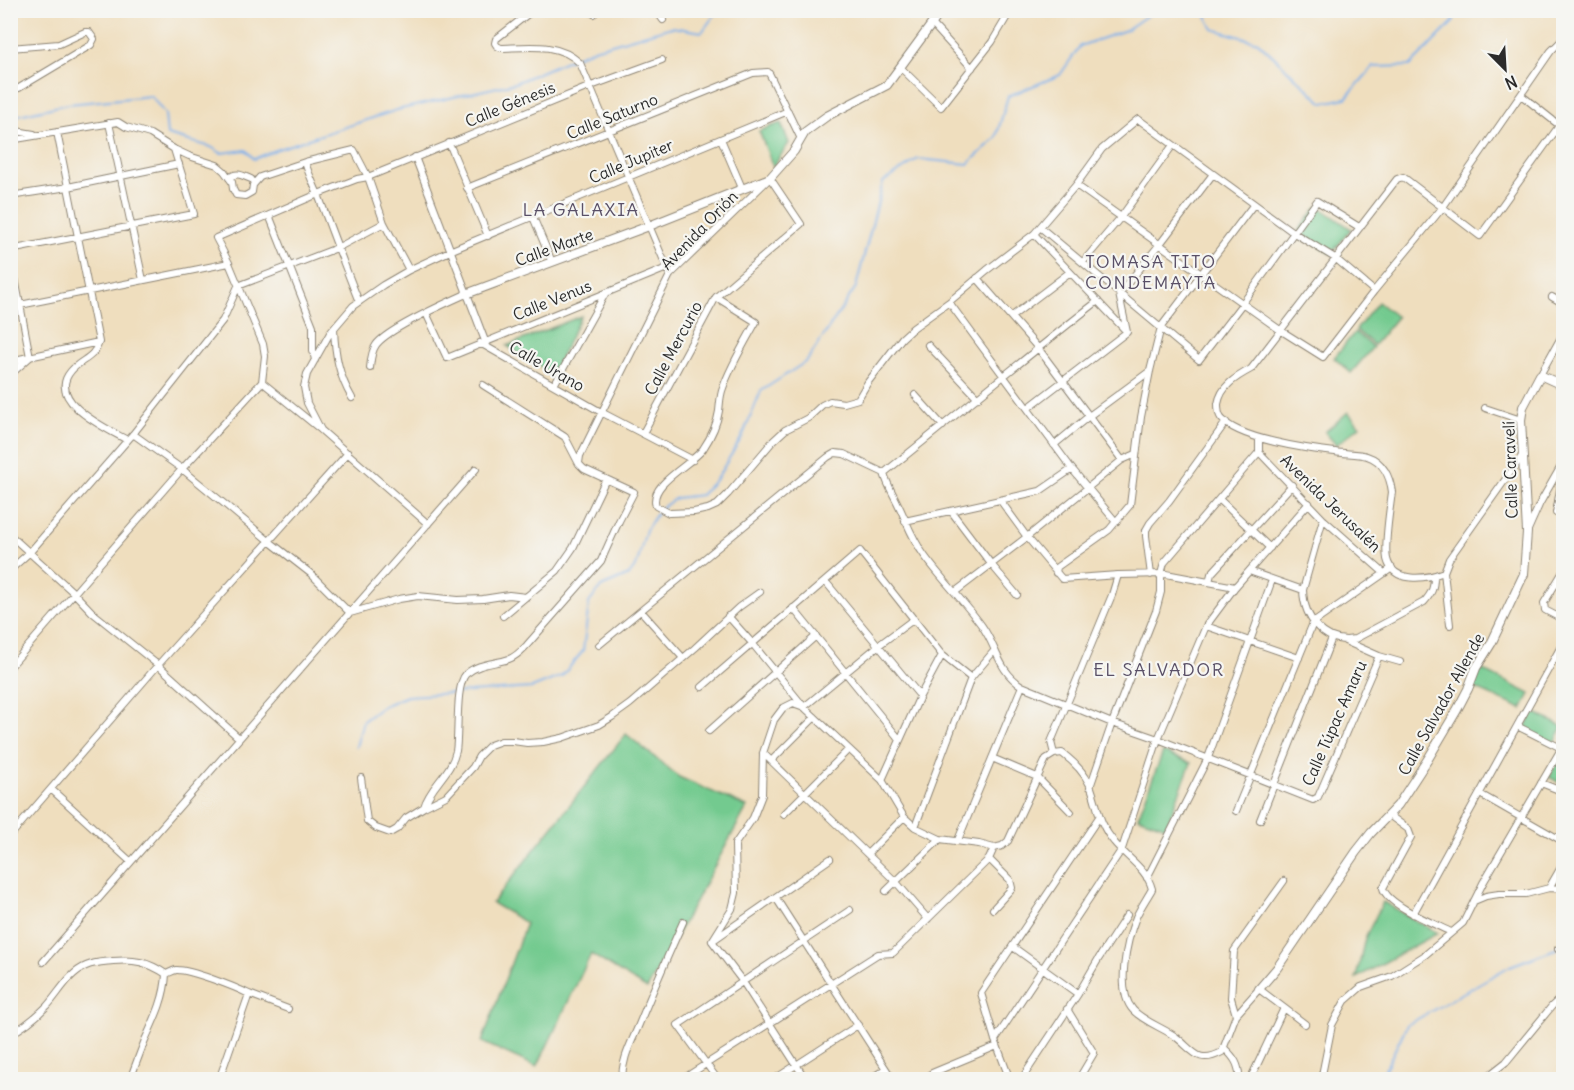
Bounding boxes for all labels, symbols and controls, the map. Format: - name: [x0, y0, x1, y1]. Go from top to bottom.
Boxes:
- north arrow: [1475, 39, 1535, 99]
- text: N: [1502, 71, 1520, 94]
- street label: Calle Génesis: [462, 77, 558, 131]
- street label: Calle Saturno: [563, 89, 661, 143]
- street label: Calle Jupiter: [586, 134, 677, 188]
- street label: Avenida Orión: [656, 186, 742, 274]
- district label: LA GALAXIA: [522, 198, 640, 221]
- street label: Calle Marte: [512, 224, 596, 270]
- district label: TOMASA TITO CONDEMAYTA: [1085, 250, 1217, 294]
- street label: Calle Venus: [510, 275, 594, 325]
- street label: Calle Mercurio: [640, 298, 706, 398]
- street label: Calle Urano: [506, 336, 588, 396]
- street label: Calle Caravelí: [1498, 420, 1522, 519]
- street label: Avenida Jerusalén: [1276, 450, 1386, 556]
- street label: Calle Salvador Allende: [1394, 629, 1488, 779]
- street label: Calle Túpac Amaru: [1297, 657, 1371, 789]
- district label: EL SALVADOR: [1093, 658, 1225, 681]

